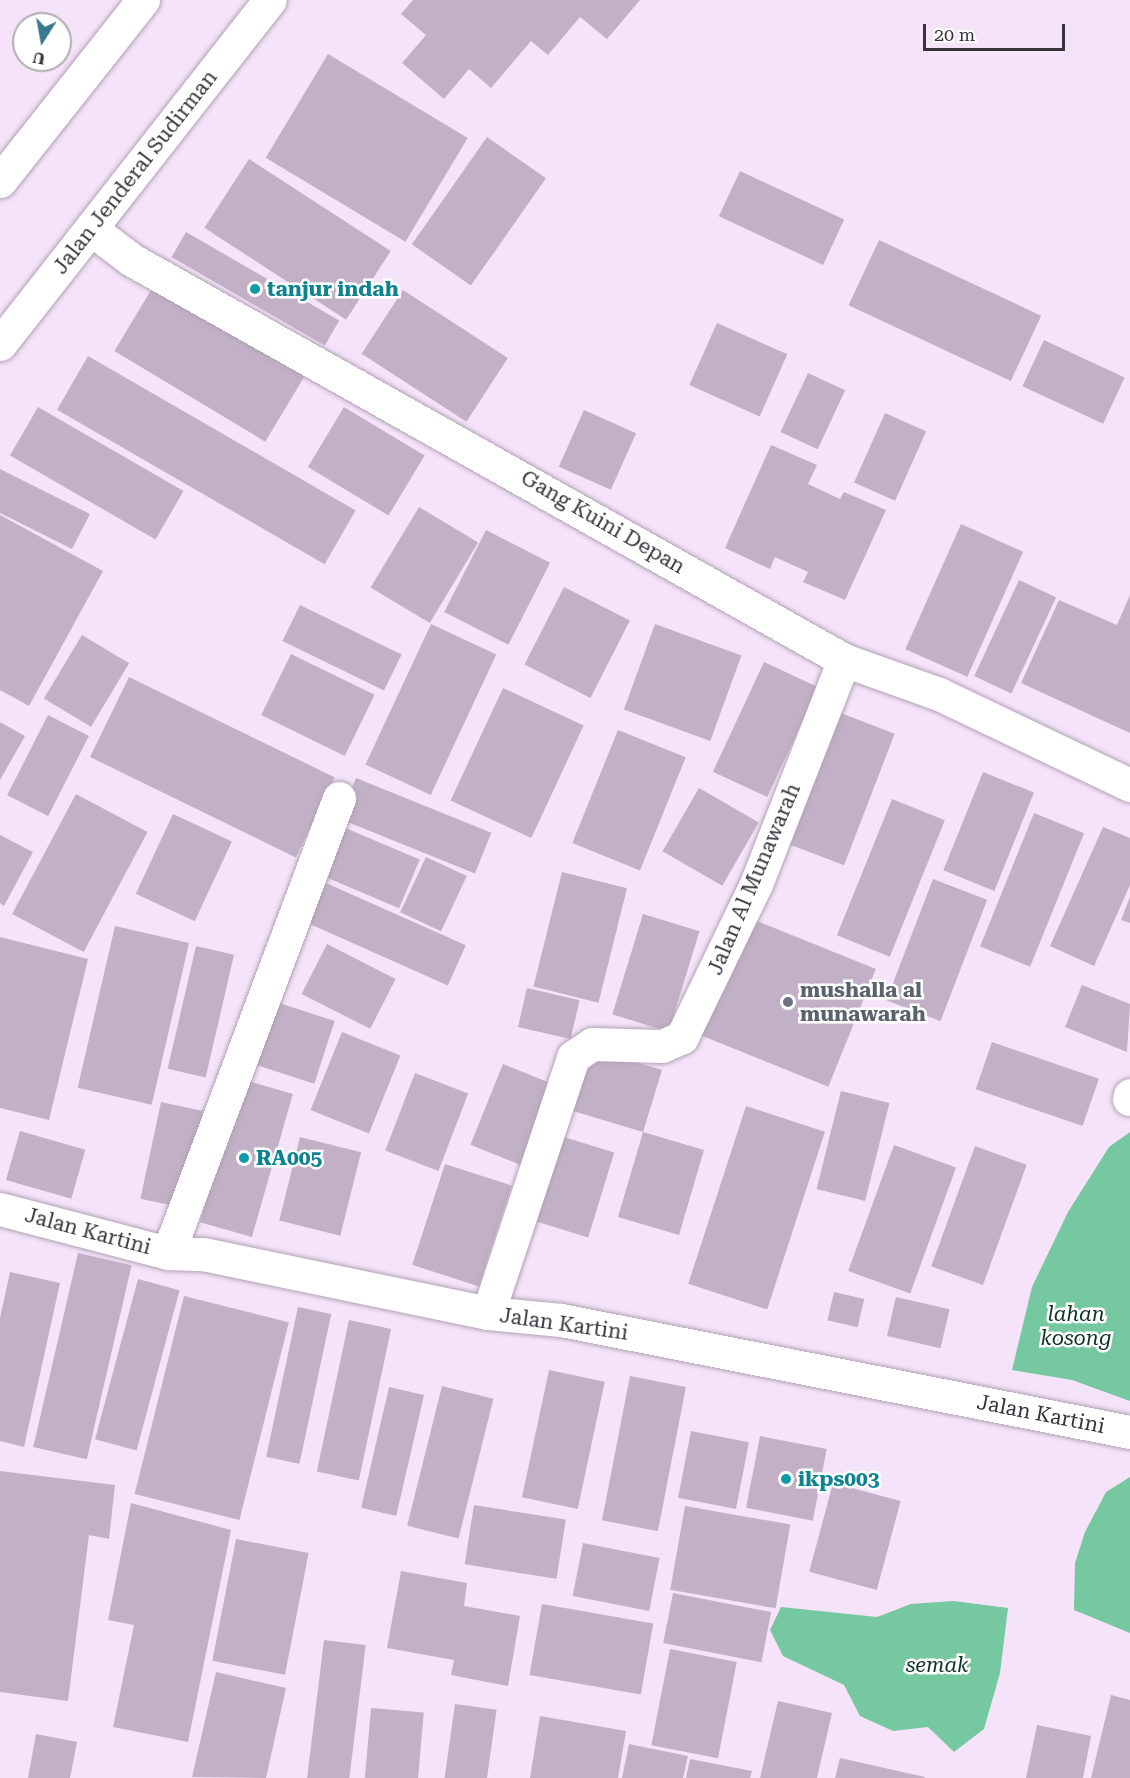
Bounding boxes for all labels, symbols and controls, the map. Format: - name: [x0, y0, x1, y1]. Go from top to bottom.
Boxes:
- north arrow: [12, 12, 72, 72]
- scale bar: [926, 12, 1068, 50]
- text: 20 m: [934, 24, 975, 45]
- text: U: [31, 48, 47, 69]
- street label: Jalan Jenderal Sudirman: [48, 65, 222, 279]
- place label: tanjur indah: [267, 276, 399, 302]
- marker: tanjur indah: [248, 282, 262, 296]
- street label: Gang Kuini Depan: [517, 465, 689, 579]
- street label: Jalan Al Munawarah: [702, 779, 806, 979]
- place label: mushalla al munawarah: [800, 977, 926, 1027]
- marker: mushalla al munawarah: [781, 995, 795, 1009]
- place label: RA005: [256, 1145, 322, 1171]
- marker: RA005: [237, 1151, 251, 1165]
- street label: Jalan Kartini: [22, 1202, 154, 1260]
- park label: lahan kosong: [1041, 1301, 1111, 1351]
- street label: Jalan Kartini: [498, 1303, 630, 1345]
- street label: Jalan Kartini: [975, 1389, 1107, 1439]
- place label: ikps003: [798, 1466, 880, 1492]
- marker: ikps003: [779, 1472, 793, 1486]
- park label: semak: [906, 1652, 968, 1678]

